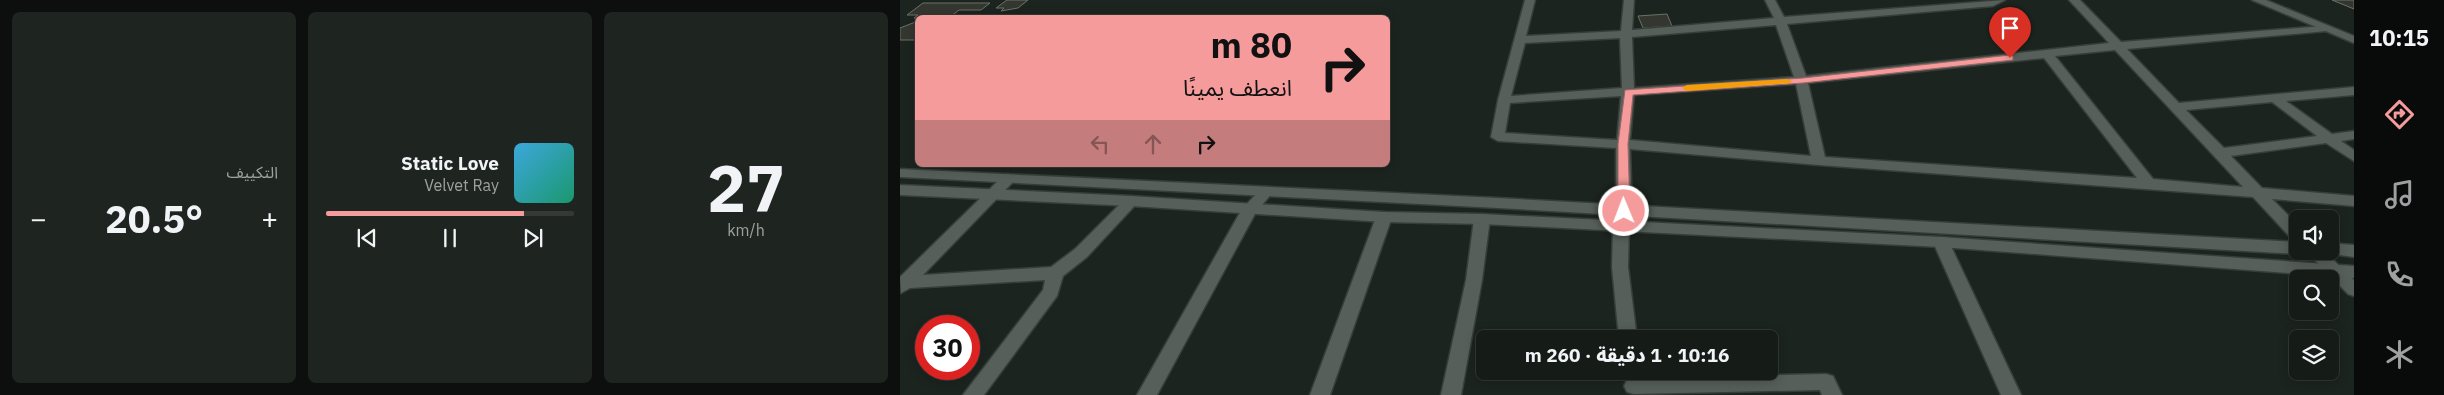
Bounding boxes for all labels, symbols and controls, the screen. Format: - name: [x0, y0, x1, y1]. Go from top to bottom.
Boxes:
- pin: [1989, 7, 2031, 58]
- icon: arrive: [1996, 14, 2024, 42]
- text: 80 m: [1210, 22, 1292, 68]
- text: 10:15: [2369, 23, 2429, 52]
- icon: right: [1310, 35, 1375, 100]
- text: انعطف يمينًا: [1183, 73, 1292, 102]
- icon: directions: [2382, 97, 2417, 132]
- icon: left: [1086, 130, 1114, 158]
- icon: ahead: [1139, 130, 1167, 158]
- icon: right: [1192, 130, 1220, 158]
- text: 27: [707, 145, 785, 230]
- text: Static Love: [401, 151, 499, 175]
- text: التكييف: [226, 162, 278, 182]
- text: Velvet Ray: [424, 175, 499, 195]
- icon: music: [2382, 177, 2417, 212]
- position arrow: [1597, 184, 1649, 236]
- text: 20.5°: [105, 194, 203, 243]
- text: −: [30, 200, 47, 237]
- text: +: [261, 200, 278, 237]
- map controls: [2289, 210, 2339, 380]
- button: sound: [2289, 210, 2339, 260]
- text: km/h: [727, 220, 765, 240]
- icon: previous: [353, 224, 381, 252]
- icon: pause: [436, 224, 464, 252]
- icon: next: [519, 224, 547, 252]
- icon: phone: [2382, 257, 2417, 292]
- button: search: [2289, 270, 2339, 320]
- speed limit sign: 30: [915, 315, 980, 380]
- button: layers: [2289, 330, 2339, 380]
- icon: climate: [2382, 337, 2417, 372]
- text: 10:16 · 1 دقيقة · 260 m: [1525, 343, 1729, 367]

